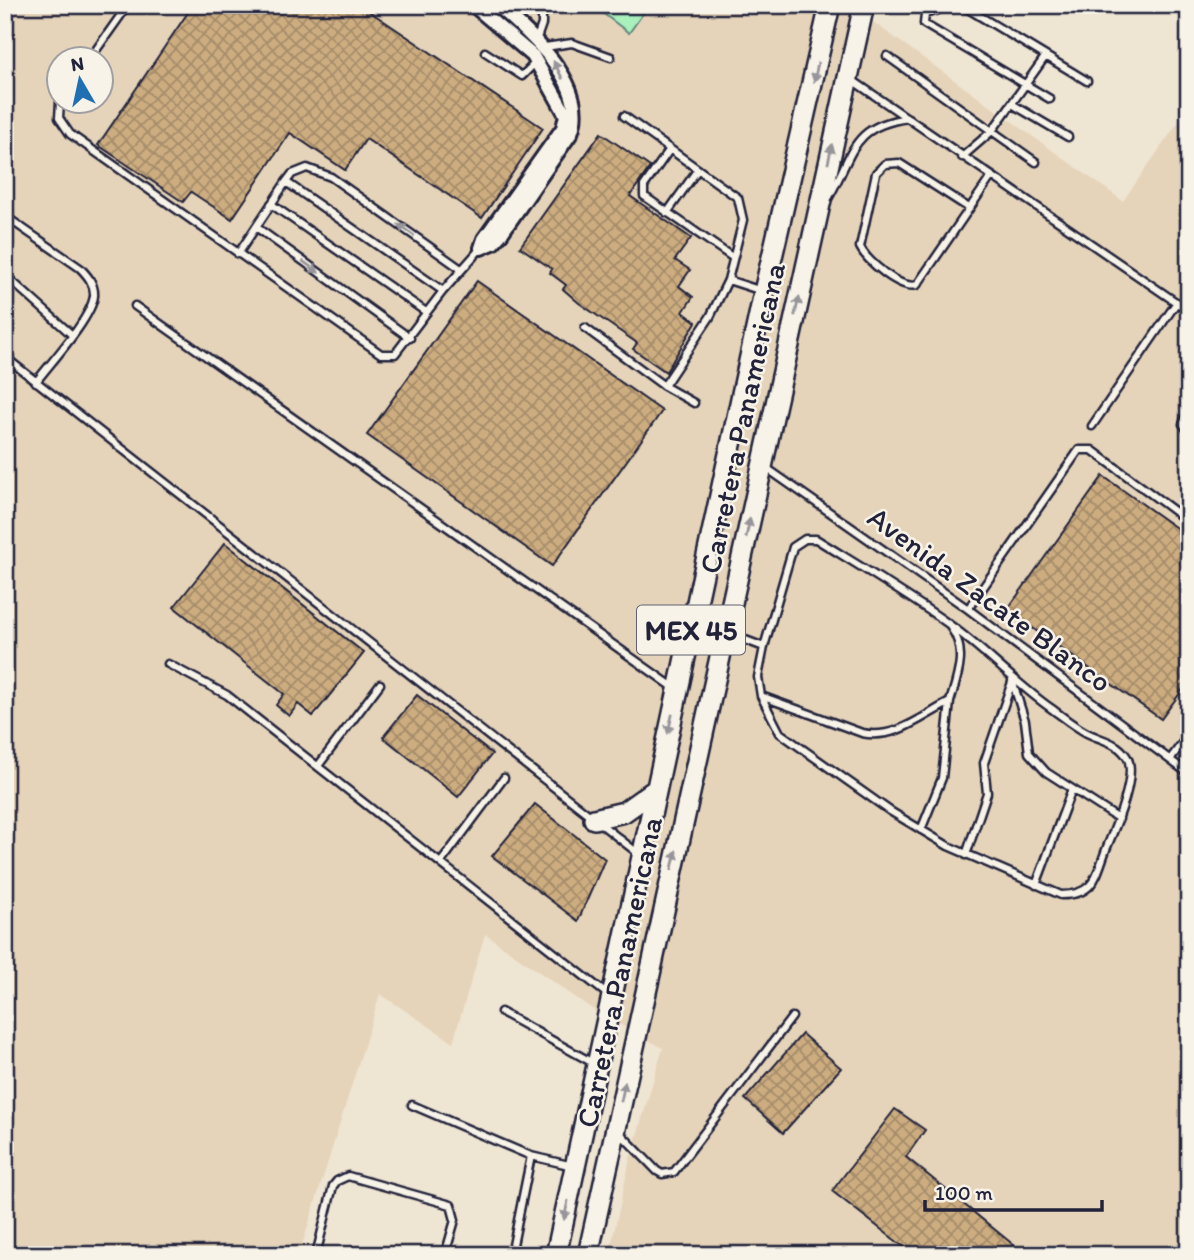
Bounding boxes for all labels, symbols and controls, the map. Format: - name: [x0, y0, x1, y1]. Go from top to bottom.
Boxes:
- north arrow: [46, 46, 116, 116]
- text: N: [69, 51, 86, 76]
- one-way arrow: [552, 60, 563, 80]
- one-way arrow: [810, 61, 821, 83]
- one-way arrow: [825, 143, 836, 165]
- one-way arrow: [397, 223, 415, 237]
- street label: Carretera Panamericana: [691, 259, 793, 577]
- one-way arrow: [302, 260, 320, 274]
- one-way arrow: [792, 294, 803, 316]
- street label: Avenida Zacate Blanco: [861, 498, 1119, 700]
- one-way arrow: [743, 517, 754, 539]
- road number: MEX 45: [637, 606, 745, 654]
- one-way arrow: [665, 713, 676, 735]
- street label: Carretera Panamericana: [568, 813, 670, 1131]
- one-way arrow: [669, 849, 680, 871]
- one-way arrow: [618, 1081, 629, 1103]
- scale bar: [925, 1169, 1101, 1213]
- text: 100 m: [935, 1180, 993, 1205]
- one-way arrow: [560, 1199, 571, 1221]

